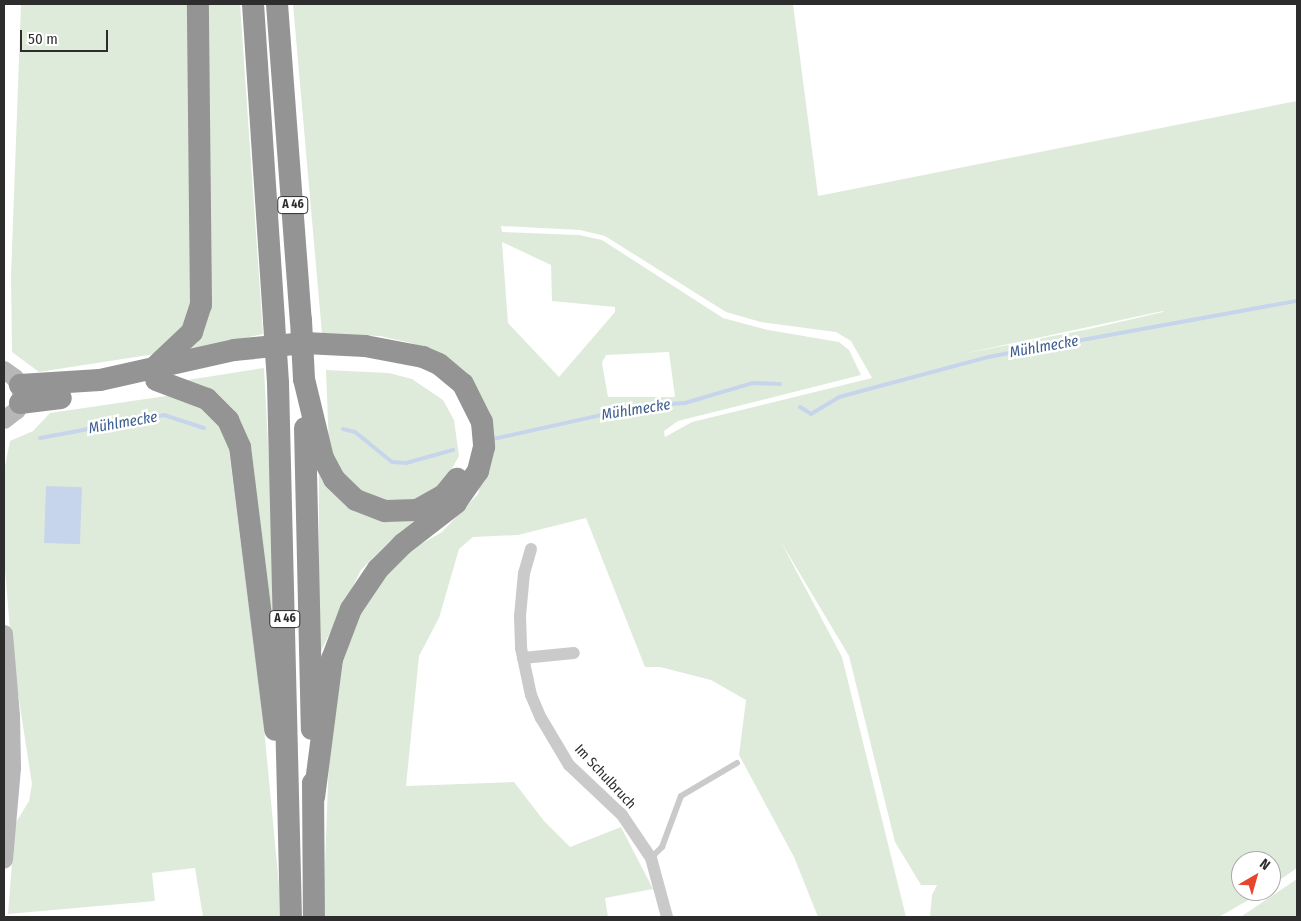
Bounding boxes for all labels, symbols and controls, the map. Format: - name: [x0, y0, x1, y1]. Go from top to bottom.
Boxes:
- scale bar: [22, 20, 110, 52]
- text: 50 m: [28, 30, 58, 48]
- road number: A 46: [277, 196, 309, 214]
- water label: Mühlmecke: [1008, 332, 1080, 362]
- water label: Mühlmecke: [600, 396, 672, 424]
- water label: Mühlmecke: [87, 408, 159, 438]
- road number: A 46: [269, 610, 301, 628]
- street label: Im Schulbruch: [571, 741, 639, 813]
- north arrow: [1231, 851, 1281, 901]
- text: N: [1256, 855, 1273, 874]

